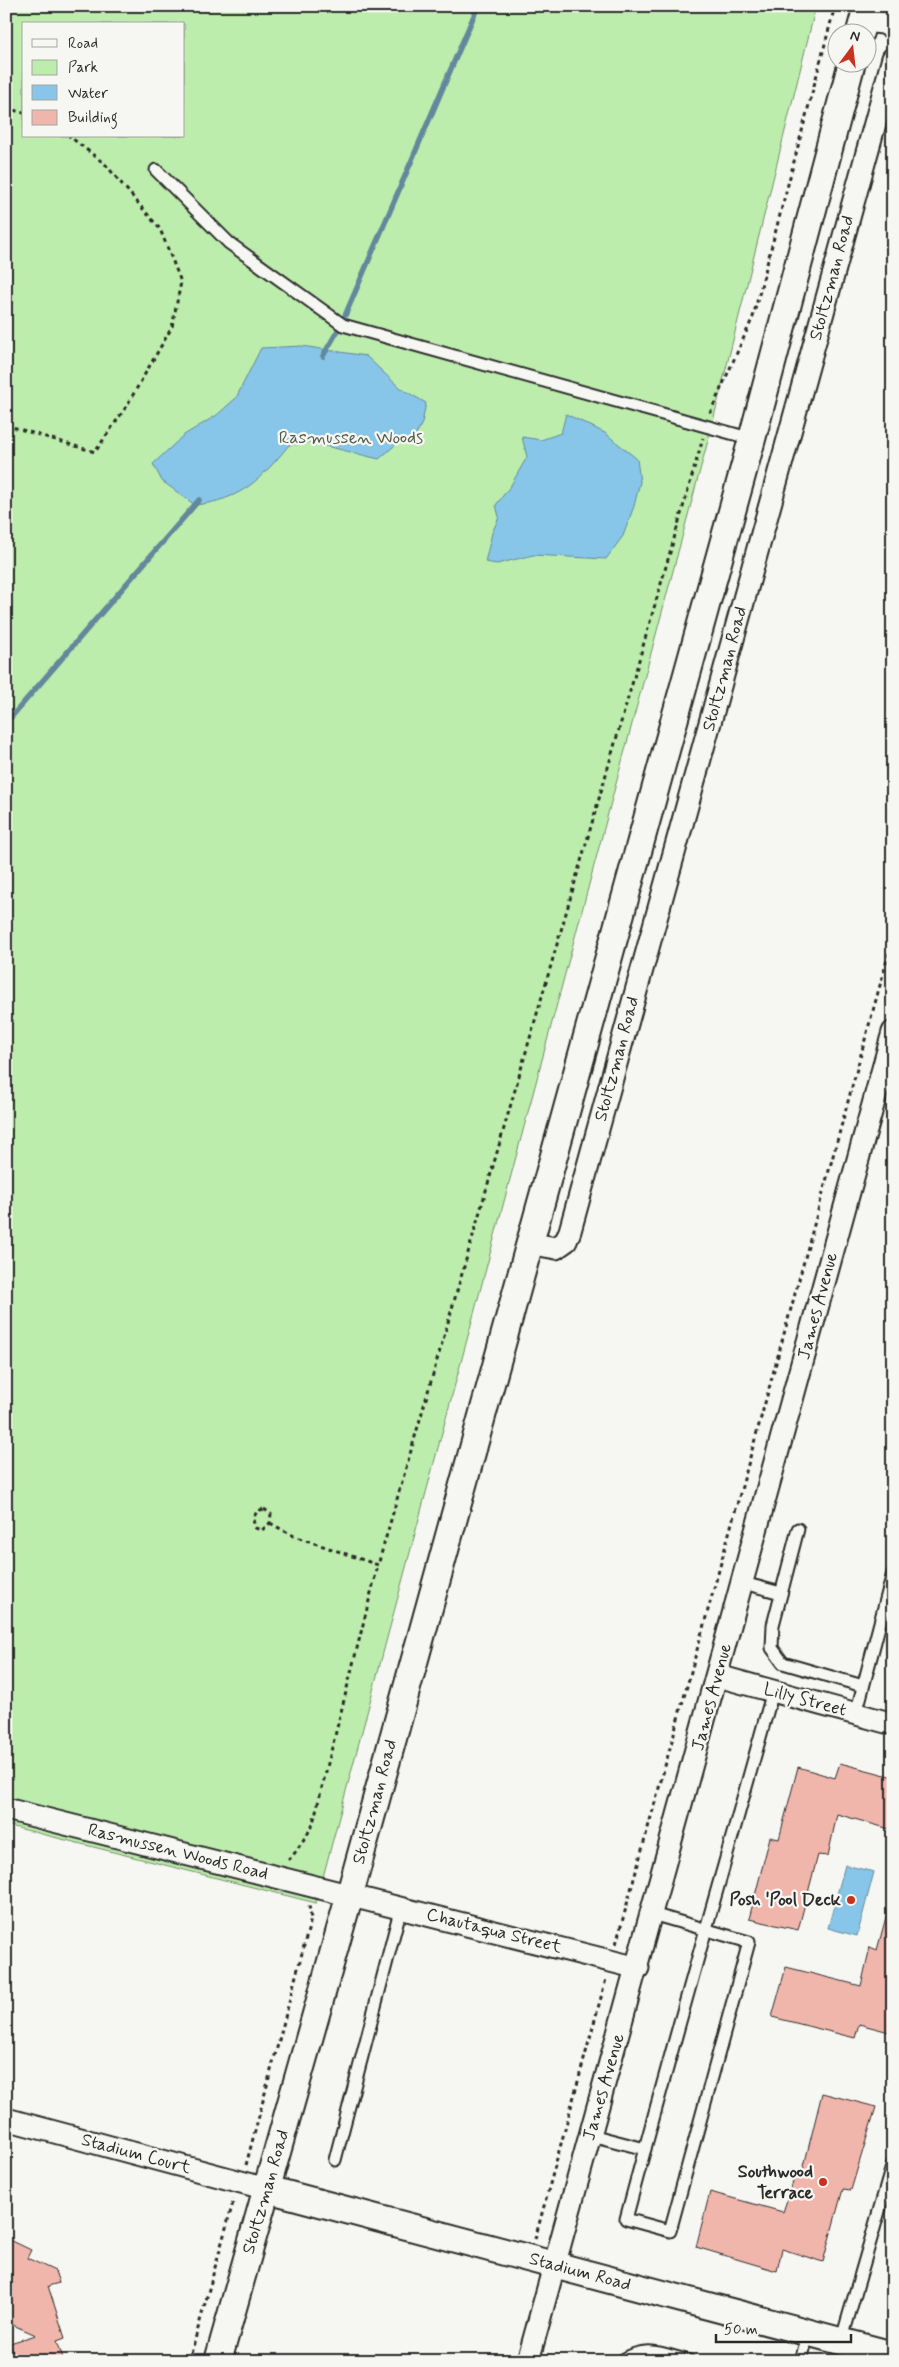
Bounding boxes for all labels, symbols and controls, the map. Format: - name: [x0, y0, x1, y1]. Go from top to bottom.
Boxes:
- legend: [22, 22, 185, 138]
- north arrow: [826, 22, 876, 72]
- text: N: [848, 27, 862, 46]
- text: Road: [68, 34, 98, 54]
- text: Park: [68, 58, 98, 78]
- text: Water: [68, 84, 108, 104]
- text: Building: [68, 108, 118, 129]
- street label: Stoltzman Road: [804, 213, 860, 343]
- park label: Rasmussen Woods: [279, 426, 423, 450]
- street label: Stoltzman Road: [697, 604, 753, 734]
- street label: Stoltzman Road: [589, 994, 645, 1124]
- street label: James Avenue: [792, 1250, 844, 1362]
- street label: James Avenue: [686, 1641, 738, 1753]
- street label: Lilly Street: [761, 1677, 849, 1723]
- street label: Stoltzman Road: [347, 1737, 403, 1867]
- street label: Rasmussen Woods Road: [85, 1818, 271, 1886]
- place label: Posh 'Pool Deck: [729, 1888, 842, 1912]
- marker: Posh 'Pool Deck: [845, 1894, 857, 1906]
- street label: Chautaqua Street: [424, 1903, 565, 1960]
- street label: James Avenue: [577, 2031, 631, 2143]
- street label: Stoltzman Road: [237, 2127, 295, 2257]
- street label: Stadium Court: [79, 2128, 194, 2180]
- place label: Southwood Terrace: [738, 2160, 814, 2205]
- marker: Southwood Terrace: [817, 2176, 829, 2188]
- street label: Stadium Road: [527, 2247, 633, 2297]
- scale bar: [716, 2312, 852, 2344]
- text: 50 m: [724, 2320, 758, 2340]

